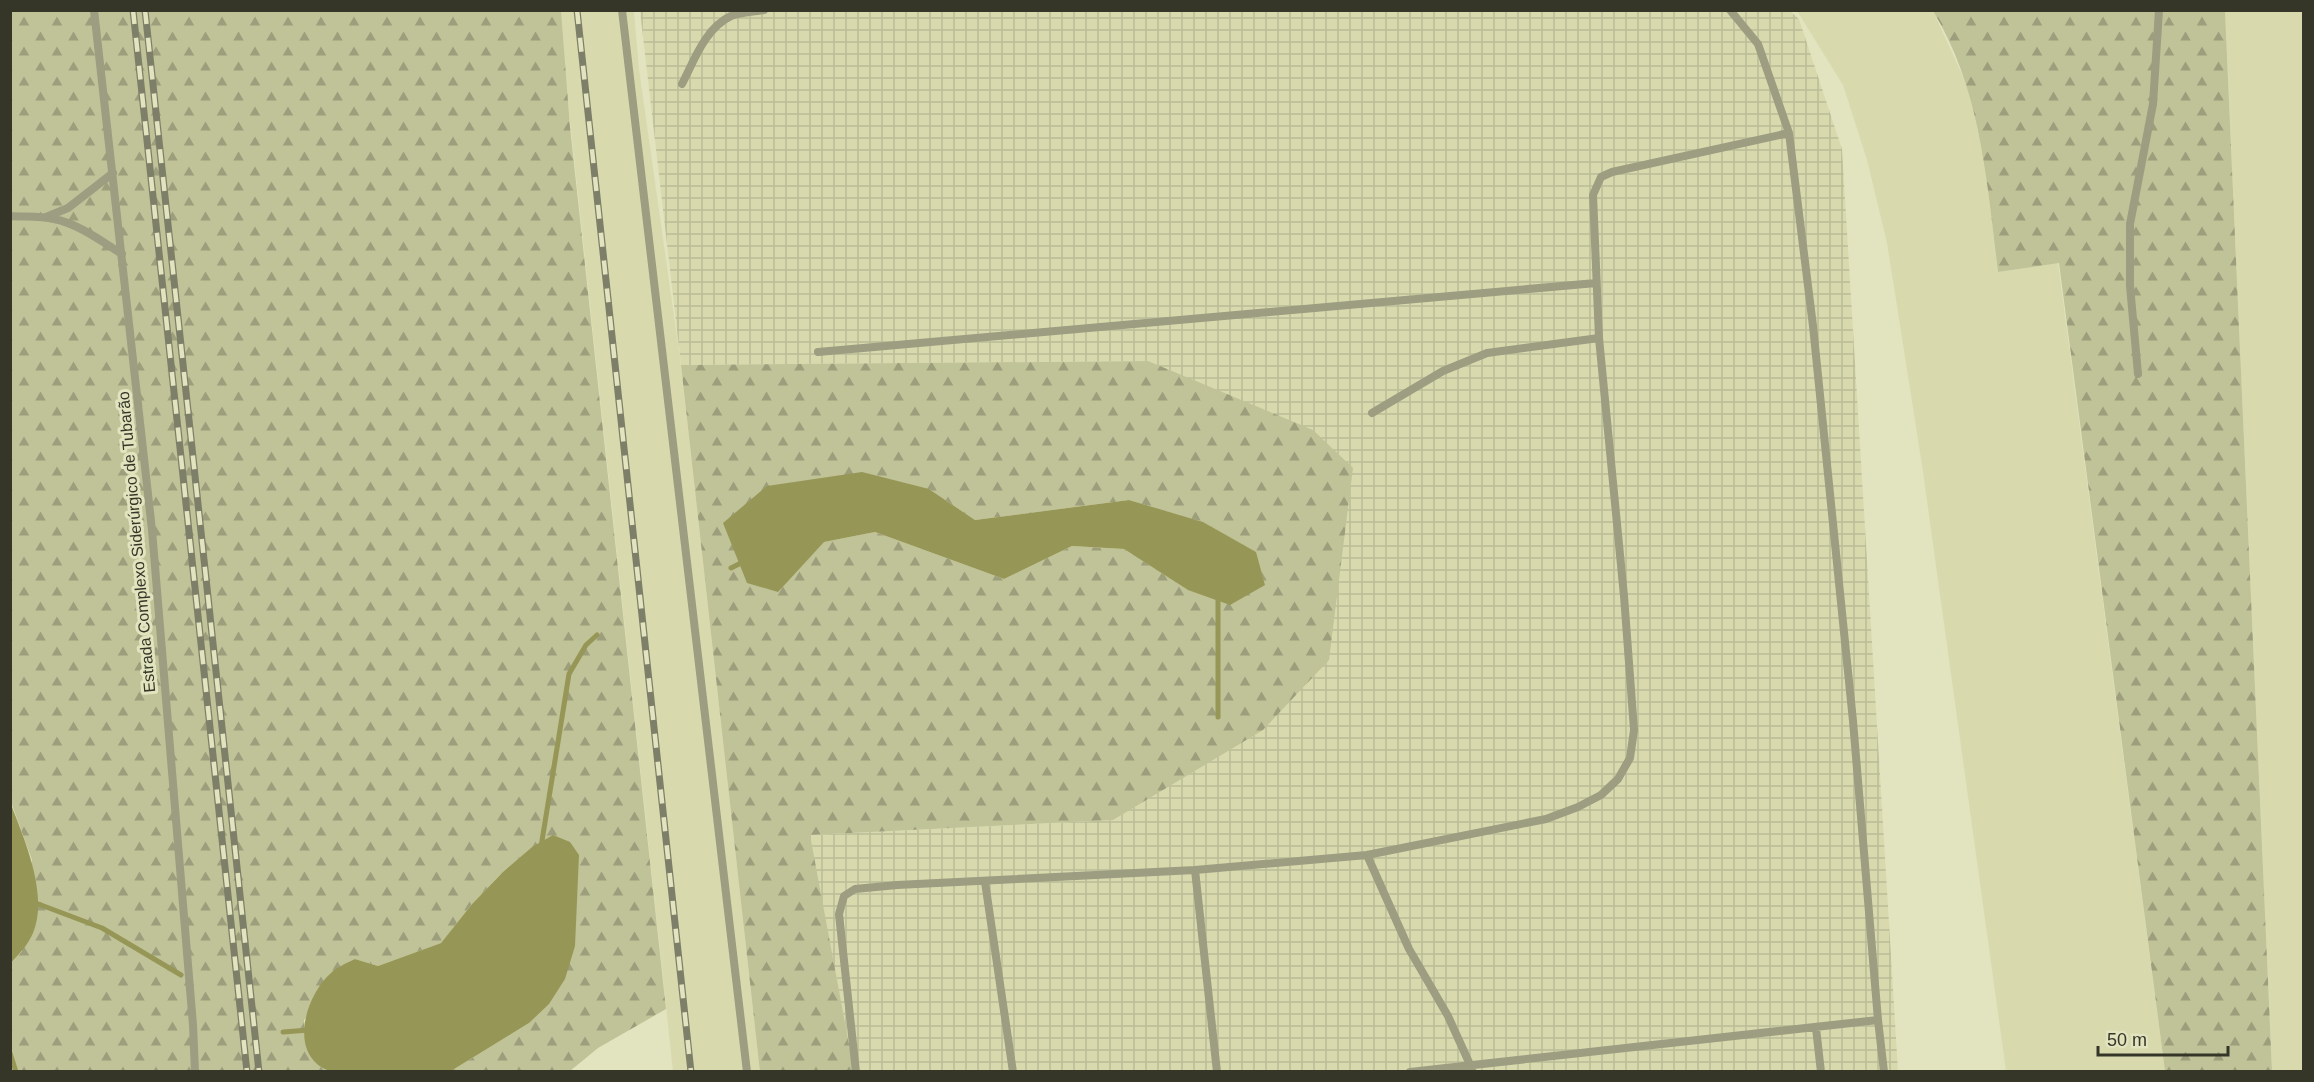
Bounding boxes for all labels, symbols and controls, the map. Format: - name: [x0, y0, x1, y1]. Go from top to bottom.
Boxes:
- street label: Estrada Complexo Siderúrgico de Tubarão: [115, 390, 158, 693]
- scale bar: [2098, 1019, 2228, 1057]
- text: 50 m: [2107, 1030, 2147, 1050]

